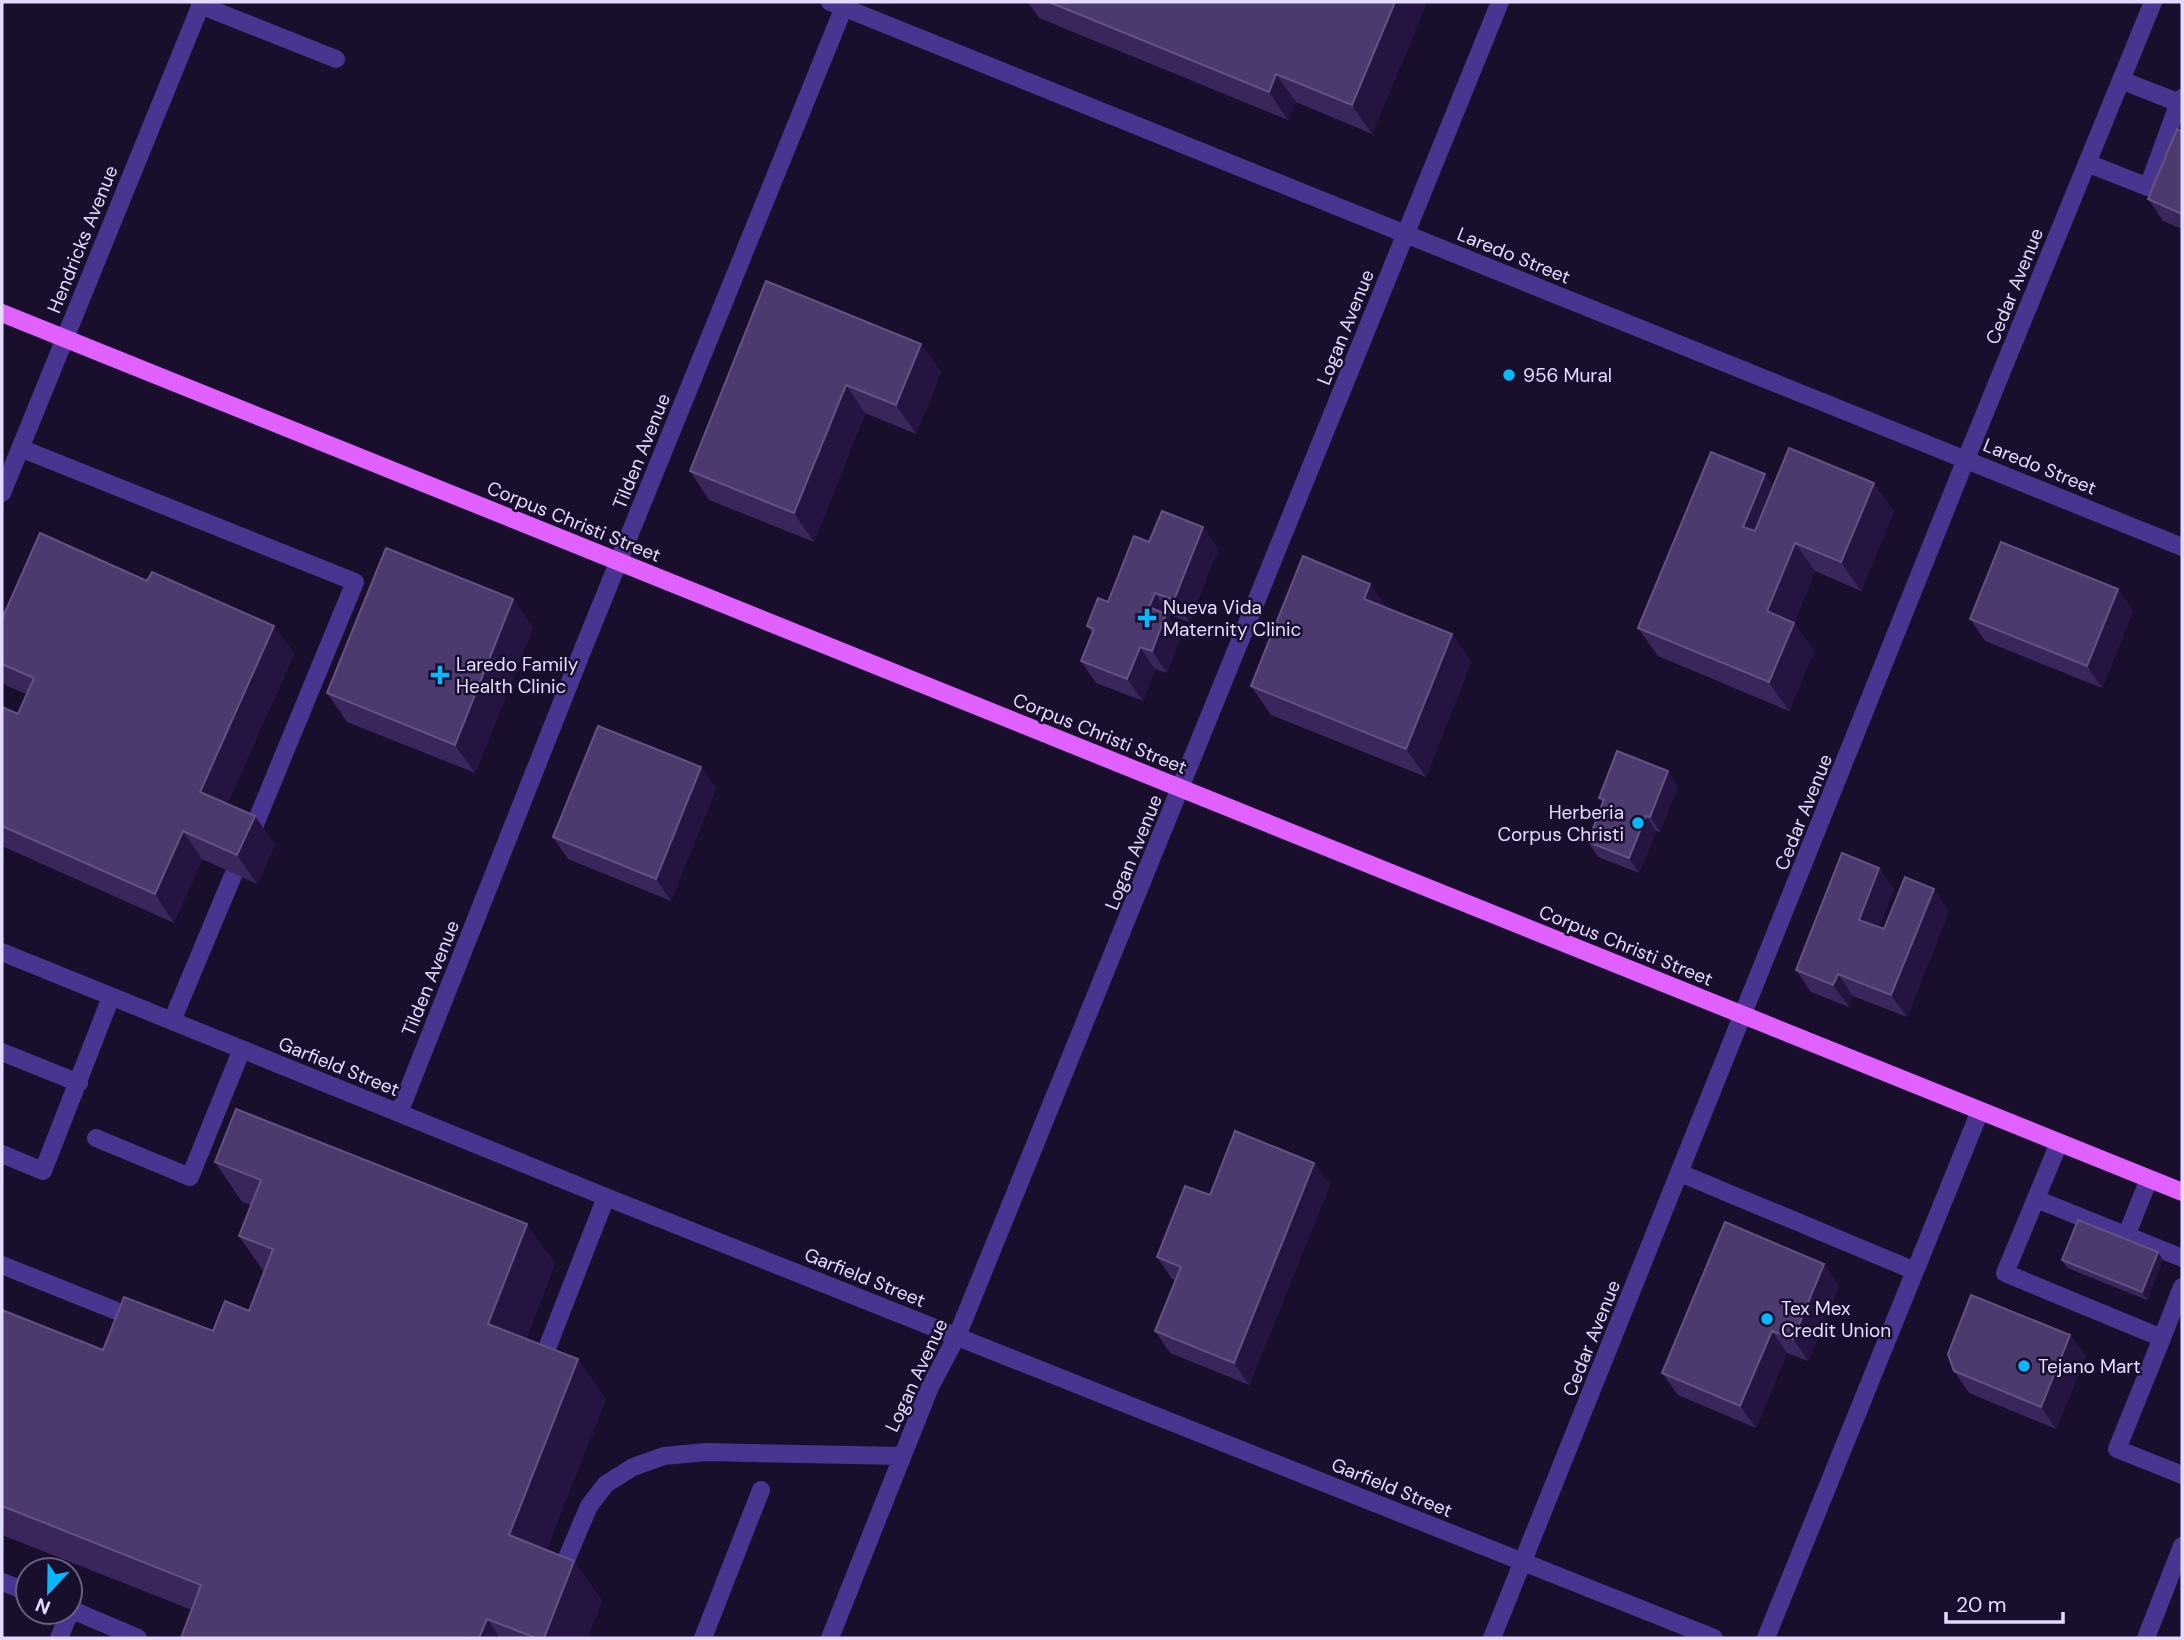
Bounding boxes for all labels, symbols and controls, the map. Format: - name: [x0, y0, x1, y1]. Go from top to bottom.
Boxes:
- street label: Hendricks Avenue: [41, 162, 123, 317]
- street label: Laredo Street: [1454, 221, 1574, 290]
- street label: Cedar Avenue: [1980, 224, 2049, 348]
- street label: Logan Avenue: [1311, 266, 1380, 388]
- place label: 956 Mural: [1523, 363, 1612, 388]
- marker: 956 Mural: [1501, 367, 1517, 383]
- street label: Tilden Avenue: [607, 390, 676, 513]
- street label: Laredo Street: [1980, 432, 2100, 501]
- street label: Corpus Christi Street: [483, 475, 664, 568]
- place label: Nueva Vida Maternity Clinic: [1163, 595, 1301, 642]
- marker: Nueva Vida Maternity Clinic: [1137, 608, 1157, 628]
- place label: Laredo Family Health Clinic: [456, 652, 579, 699]
- marker: Laredo Family Health Clinic: [430, 665, 450, 685]
- street label: Corpus Christi Street: [1009, 687, 1190, 780]
- street label: Cedar Avenue: [1769, 750, 1838, 874]
- street label: Logan Avenue: [1099, 791, 1168, 913]
- place label: Herberia Corpus Christi: [1497, 800, 1624, 847]
- marker: Herberia Corpus Christi: [1630, 815, 1646, 831]
- street label: Corpus Christi Street: [1535, 899, 1716, 992]
- street label: Tilden Avenue: [396, 917, 465, 1040]
- street label: Garfield Street: [275, 1031, 403, 1102]
- street label: Garfield Street: [801, 1242, 929, 1313]
- street label: Cedar Avenue: [1557, 1276, 1626, 1400]
- place label: Tex Mex Credit Union: [1781, 1296, 1891, 1343]
- marker: Tex Mex Credit Union: [1759, 1311, 1775, 1327]
- street label: Logan Avenue: [879, 1315, 954, 1436]
- place label: Tejano Mart: [2038, 1354, 2141, 1379]
- marker: Tejano Mart: [2016, 1358, 2032, 1374]
- street label: Garfield Street: [1328, 1452, 1456, 1523]
- north arrow: [14, 1556, 84, 1626]
- scale bar: [1946, 1580, 2063, 1624]
- text: 20 m: [1956, 1591, 2007, 1619]
- text: N: [32, 1592, 54, 1620]

